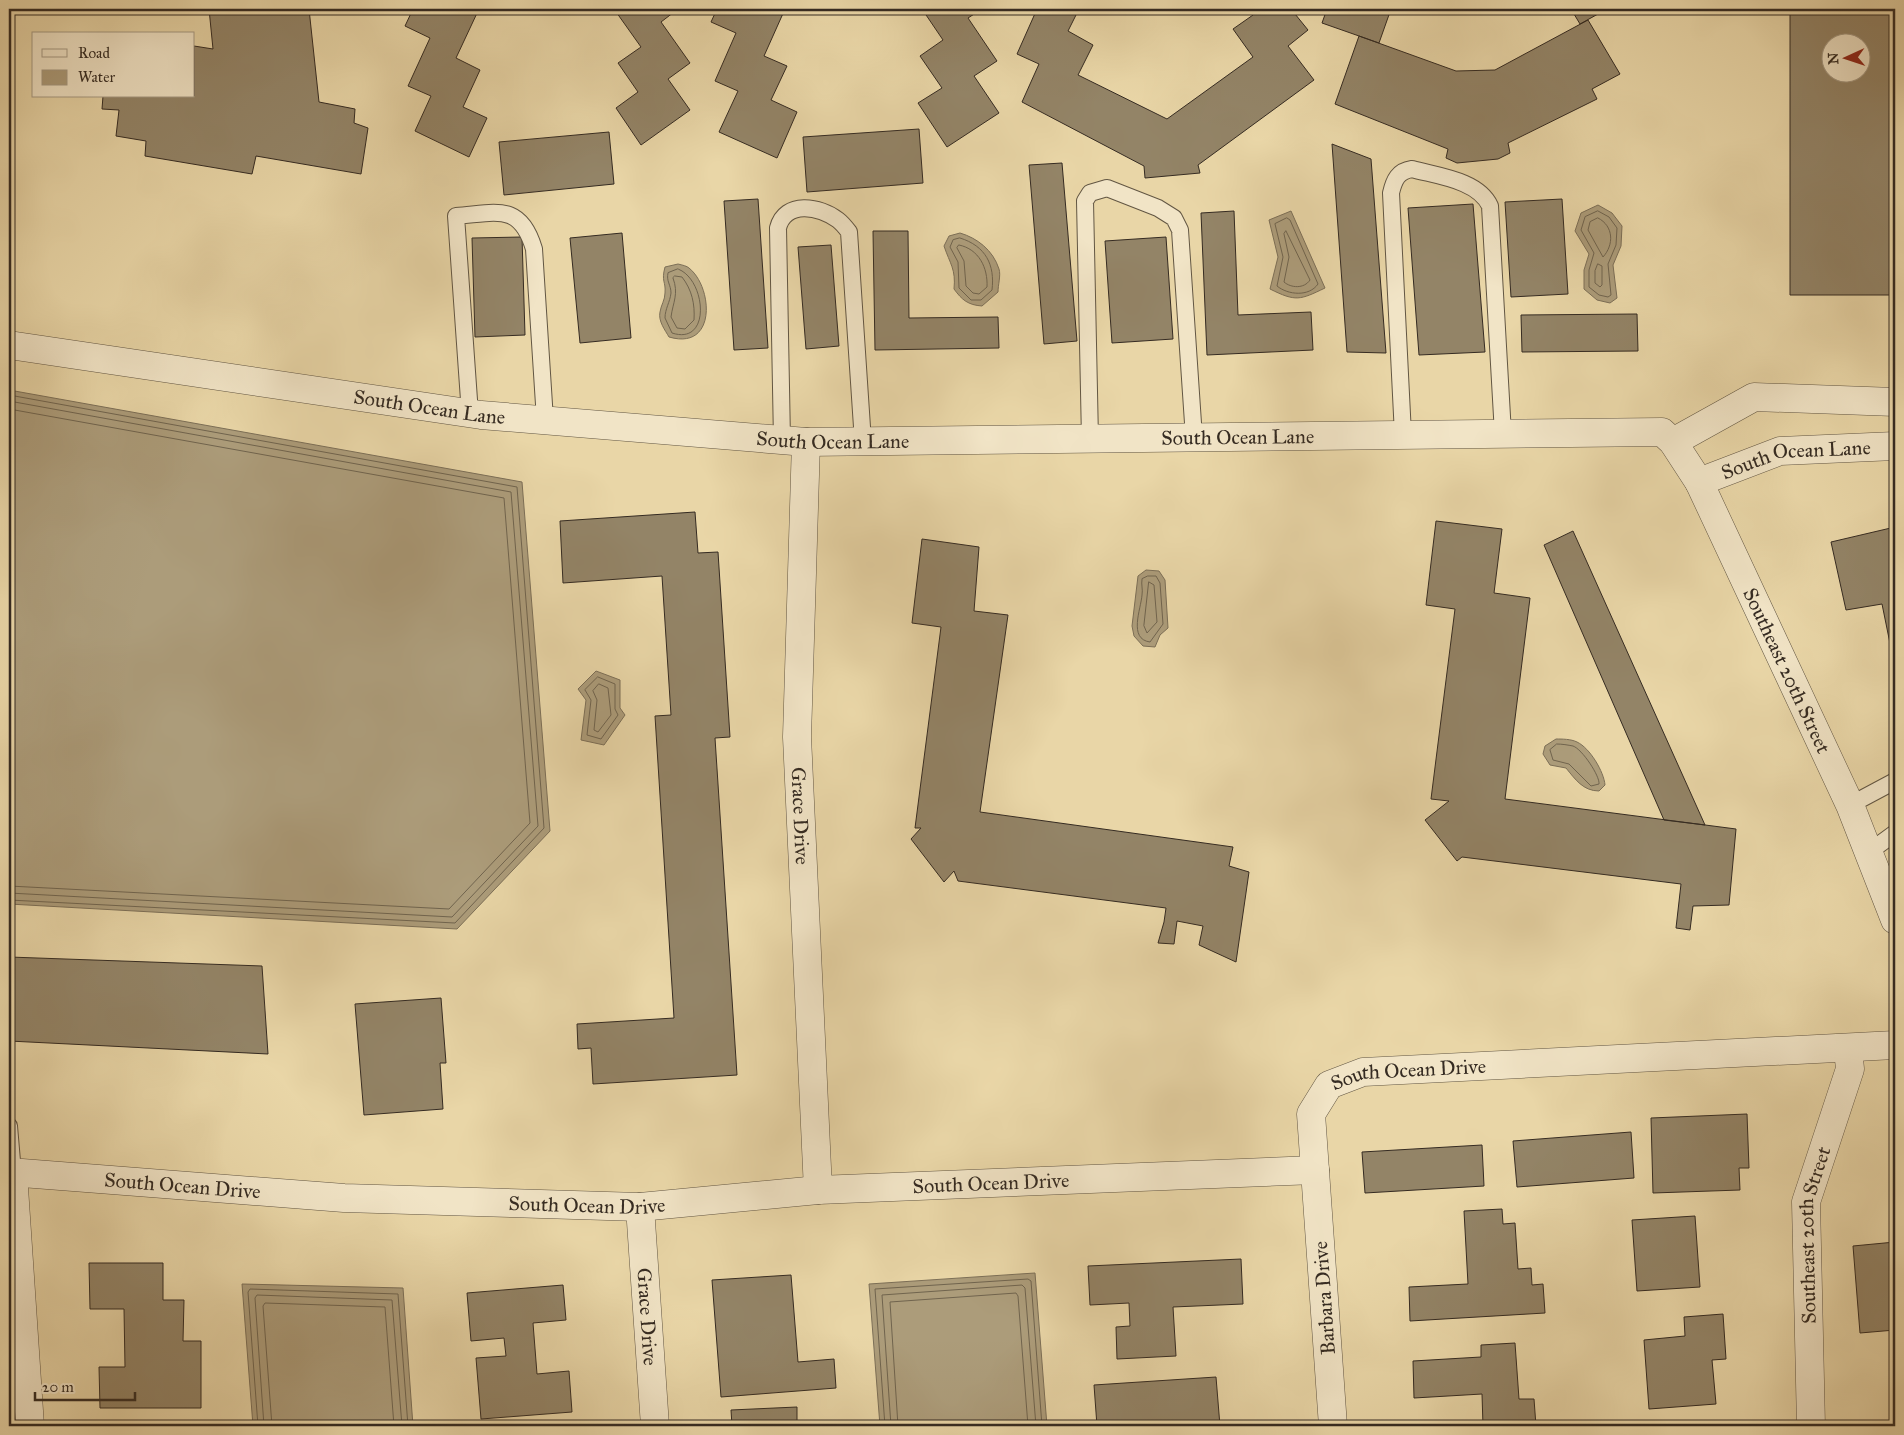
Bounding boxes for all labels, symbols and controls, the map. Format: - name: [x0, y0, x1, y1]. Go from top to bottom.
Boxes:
- legend: [32, 32, 195, 98]
- north arrow: [1822, 32, 1872, 82]
- text: Road: [78, 44, 110, 62]
- text: N: [1825, 52, 1842, 65]
- text: Water: [78, 68, 115, 86]
- street label: South Ocean Lane: [352, 384, 506, 429]
- street label: South Ocean Lane: [1161, 424, 1314, 450]
- street label: South Ocean Lane: [755, 426, 909, 454]
- street label: South Ocean Lane: [1718, 435, 1871, 484]
- street label: Southeast 20th Street: [1738, 584, 1836, 757]
- street label: Grace Drive: [786, 766, 815, 865]
- street label: South Ocean Drive: [1327, 1054, 1487, 1095]
- street label: Southeast 20th Street: [1794, 1143, 1836, 1324]
- street label: South Ocean Drive: [103, 1167, 262, 1203]
- street label: South Ocean Drive: [912, 1168, 1070, 1198]
- street label: South Ocean Drive: [508, 1191, 666, 1219]
- street label: Barbara Drive: [1308, 1240, 1340, 1356]
- street label: Grace Drive: [632, 1267, 663, 1366]
- scale bar: [35, 1370, 135, 1402]
- text: 20 m: [42, 1378, 74, 1396]

